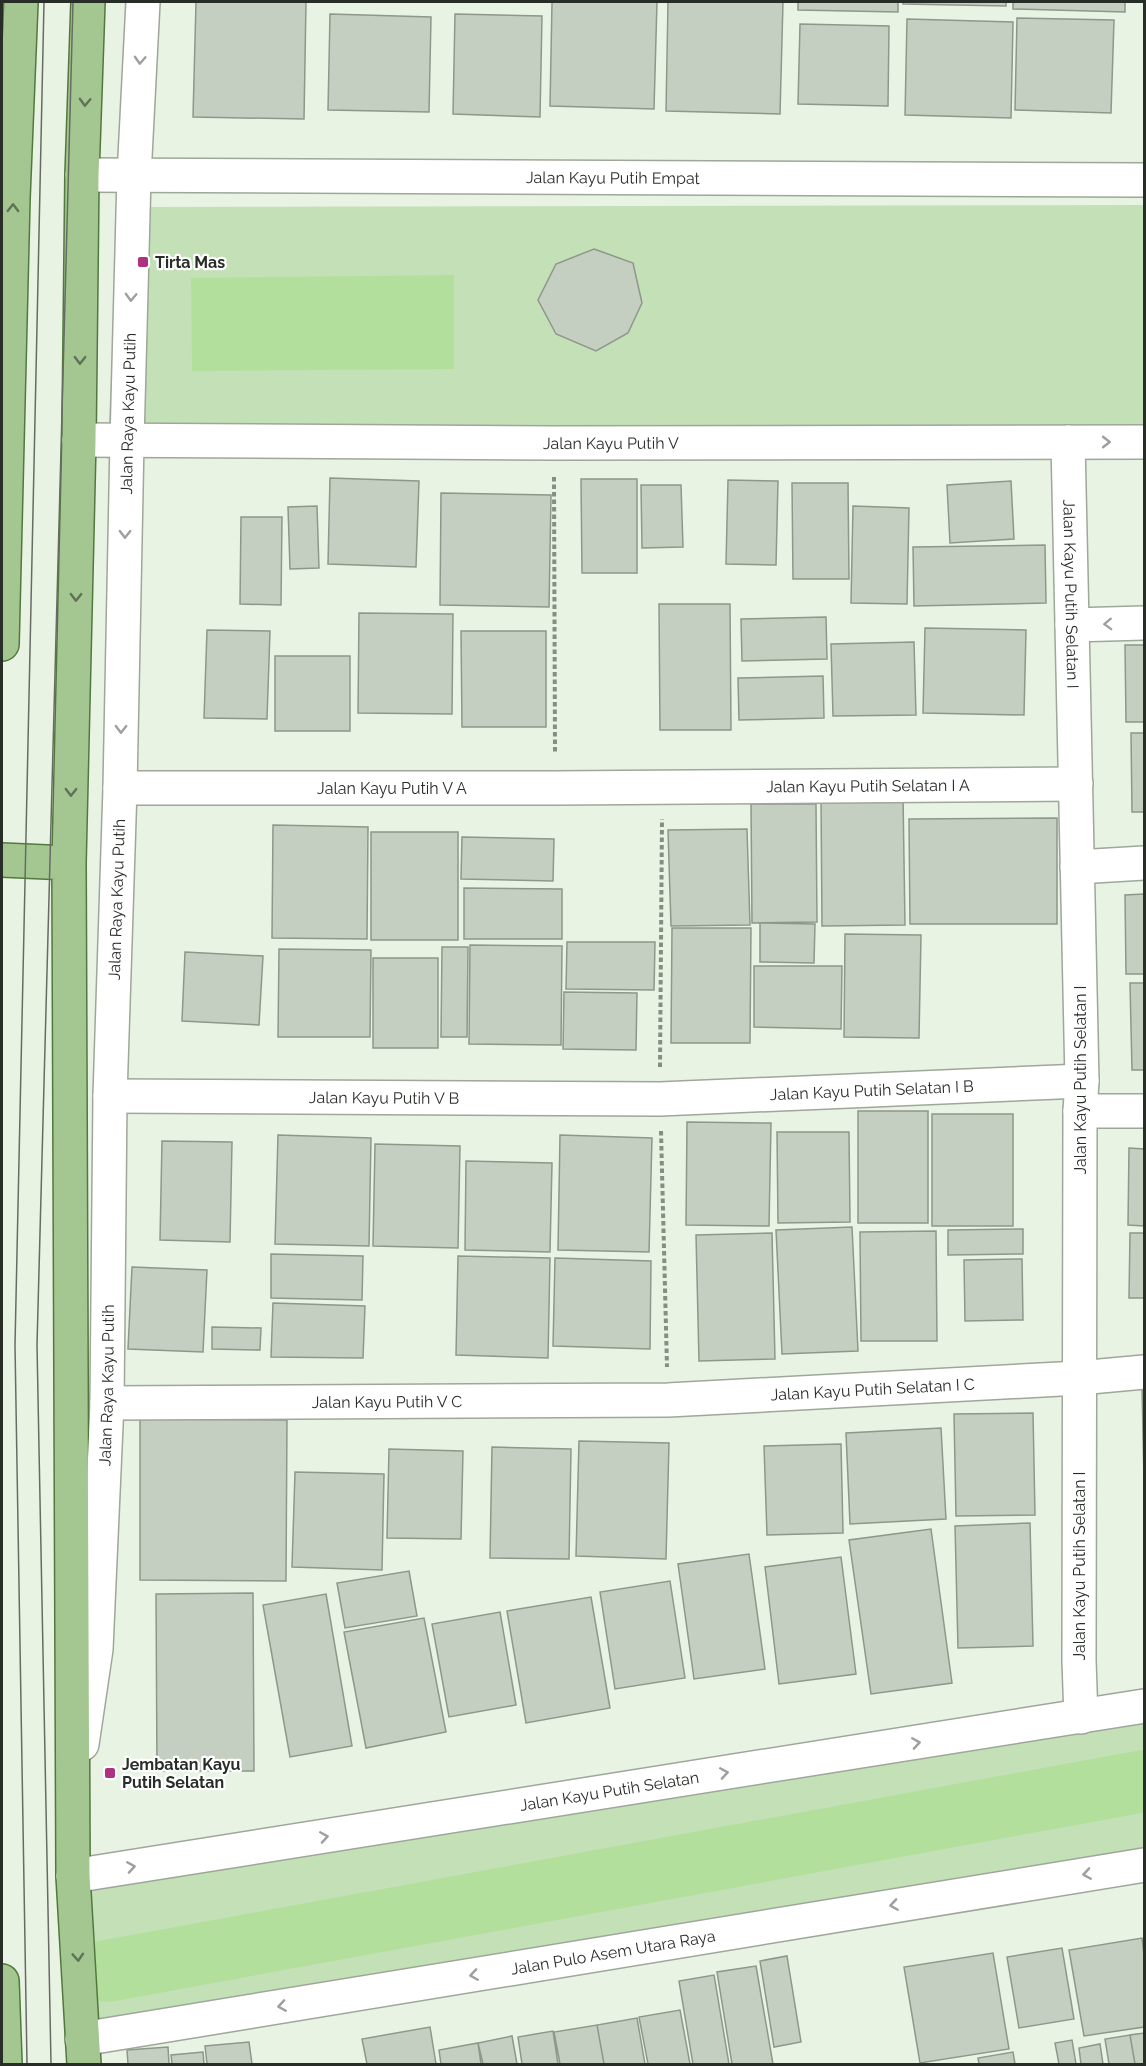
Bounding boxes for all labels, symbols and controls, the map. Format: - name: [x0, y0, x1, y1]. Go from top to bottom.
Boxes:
- one-way arrow: [134, 55, 147, 64]
- one-way arrow: [78, 97, 91, 106]
- street label: Jalan Kayu Putih Empat: [526, 168, 701, 188]
- one-way arrow: [6, 203, 19, 212]
- place label: Tirta Mas: [155, 253, 225, 272]
- marker: Tirta Mas: [136, 255, 150, 269]
- one-way arrow: [124, 292, 137, 301]
- street label: Jalan Raya Kayu Putih: [117, 333, 140, 495]
- one-way arrow: [74, 355, 86, 364]
- street label: Jalan Kayu Putih V: [543, 434, 679, 453]
- one-way arrow: [1102, 436, 1111, 448]
- street label: Jalan Kayu Putih Selatan I: [1059, 499, 1082, 689]
- one-way arrow: [119, 529, 131, 538]
- one-way arrow: [69, 592, 82, 601]
- one-way arrow: [1104, 618, 1113, 630]
- one-way arrow: [115, 724, 127, 733]
- street label: Jalan Kayu Putih Selatan I A: [766, 776, 970, 796]
- street label: Jalan Kayu Putih V A: [317, 779, 467, 798]
- one-way arrow: [65, 787, 77, 796]
- street label: Jalan Raya Kayu Putih: [105, 818, 129, 980]
- street label: Jalan Kayu Putih Selatan I: [1071, 985, 1090, 1175]
- street label: Jalan Kayu Putih Selatan I B: [769, 1077, 974, 1104]
- street label: Jalan Kayu Putih V B: [309, 1088, 459, 1108]
- street label: Jalan Raya Kayu Putih: [95, 1304, 118, 1466]
- street label: Jalan Kayu Putih Selatan I C: [770, 1375, 975, 1404]
- street label: Jalan Kayu Putih V C: [312, 1392, 462, 1412]
- street label: Jalan Kayu Putih Selatan I: [1070, 1471, 1089, 1661]
- one-way arrow: [911, 1737, 921, 1750]
- place label: Jembatan Kayu Putih Selatan: [122, 1755, 241, 1792]
- marker: Jembatan Kayu Putih Selatan: [103, 1766, 117, 1780]
- street label: Jalan Kayu Putih Selatan: [518, 1768, 700, 1815]
- one-way arrow: [719, 1768, 728, 1780]
- one-way arrow: [319, 1831, 328, 1843]
- one-way arrow: [126, 1862, 136, 1874]
- one-way arrow: [1082, 1867, 1092, 1880]
- one-way arrow: [890, 1899, 899, 1911]
- street label: Jalan Pulo Asem Utara Raya: [509, 1926, 717, 1979]
- one-way arrow: [71, 1953, 84, 1962]
- one-way arrow: [469, 1968, 479, 1980]
- one-way arrow: [277, 2000, 286, 2012]

